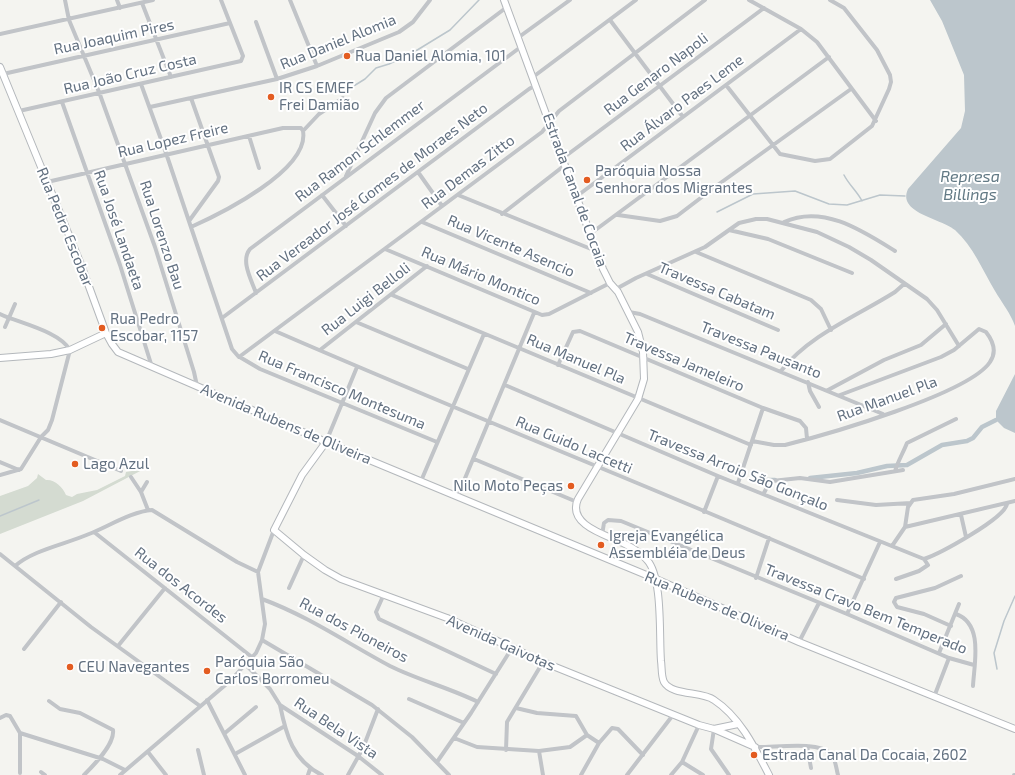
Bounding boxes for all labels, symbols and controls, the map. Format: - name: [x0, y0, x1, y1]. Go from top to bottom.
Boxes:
- street label: Rua Daniel Alomia: [277, 11, 399, 73]
- street label: Rua Joaquim Pires: [52, 15, 176, 59]
- street label: Rua Genaro Napoli: [600, 29, 712, 119]
- place label: Rua Daniel Alomia, 101: [355, 47, 506, 65]
- street label: Rua João Cruz Costa: [62, 50, 198, 98]
- marker: Rua Daniel Alomia, 101: [342, 51, 352, 61]
- street label: Rua Álvaro Paes Leme: [617, 51, 747, 155]
- place label: IR CS EMEF Frei Damião: [279, 79, 360, 114]
- marker: IR CS EMEF Frei Damião: [266, 92, 276, 102]
- street label: Rua Ramon Schlemmer: [292, 96, 428, 206]
- street label: Rua Vereador José Gomes de Moraes Neto: [253, 99, 491, 285]
- street label: Estrada Canal de Cocaia: [539, 111, 611, 269]
- street label: Rua Lopez Freire: [116, 119, 230, 161]
- street label: Rua Demas Zitto: [418, 131, 518, 213]
- place label: Paróquia Nossa Senhora dos Migrantes: [595, 162, 753, 197]
- street label: Rua Pedro Escobar: [33, 165, 97, 289]
- water label: Represa Billings: [940, 167, 1000, 205]
- street label: Rua José Landaeta: [90, 168, 148, 292]
- marker: Paróquia Nossa Senhora dos Migrantes: [582, 175, 592, 185]
- street label: Rua Lorenzo Bau: [136, 178, 188, 292]
- street label: Rua Vicente Asencio: [445, 211, 577, 281]
- street label: Rua Mário Montico: [419, 243, 543, 309]
- street label: Travessa Cabatam: [656, 258, 778, 324]
- street label: Rua Luigi Belloli: [318, 259, 414, 339]
- place label: Rua Pedro Escobar, 1157: [110, 310, 198, 345]
- street label: Travessa Pausanto: [698, 318, 824, 382]
- marker: Rua Pedro Escobar, 1157: [97, 323, 107, 333]
- street label: Travessa Jameleiro: [621, 328, 747, 396]
- street label: Rua Manuel Pla: [524, 330, 628, 388]
- street label: Rua Francisco Montesuma: [256, 347, 428, 433]
- street label: Rua Manuel Pla: [834, 373, 940, 425]
- street label: Avenida Rubens de Oliveira: [198, 380, 374, 468]
- street label: Rua Guido Laccetti: [513, 412, 635, 478]
- street label: Travessa Arroio São Gonçalo: [645, 425, 831, 515]
- place label: Lago Azul: [83, 455, 149, 473]
- marker: Lago Azul: [70, 459, 80, 469]
- place label: Nilo Moto Peças: [453, 477, 563, 495]
- marker: Nilo Moto Peças: [566, 481, 576, 491]
- place label: Igreja Evangélica Assembléia de Deus: [609, 527, 745, 562]
- marker: Igreja Evangélica Assembléia de Deus: [596, 540, 606, 550]
- street label: Rua dos Acordes: [131, 543, 231, 627]
- street label: Travessa Cravo Bem Temperado: [762, 560, 970, 658]
- street label: Rua Rubens de Oliveira: [642, 567, 792, 645]
- street label: Rua dos Pioneiros: [296, 594, 412, 666]
- street label: Avenida Gaivotas: [444, 611, 558, 675]
- place label: Paróquia São Carlos Borromeu: [215, 653, 330, 688]
- place label: CEU Navegantes: [78, 658, 190, 676]
- marker: CEU Navegantes: [65, 662, 75, 672]
- marker: Paróquia São Carlos Borromeu: [202, 666, 212, 676]
- street label: Rua Bela Vista: [291, 693, 381, 763]
- place label: Estrada Canal Da Cocaia, 2602: [762, 746, 967, 764]
- marker: Estrada Canal Da Cocaia, 2602: [749, 750, 759, 760]

